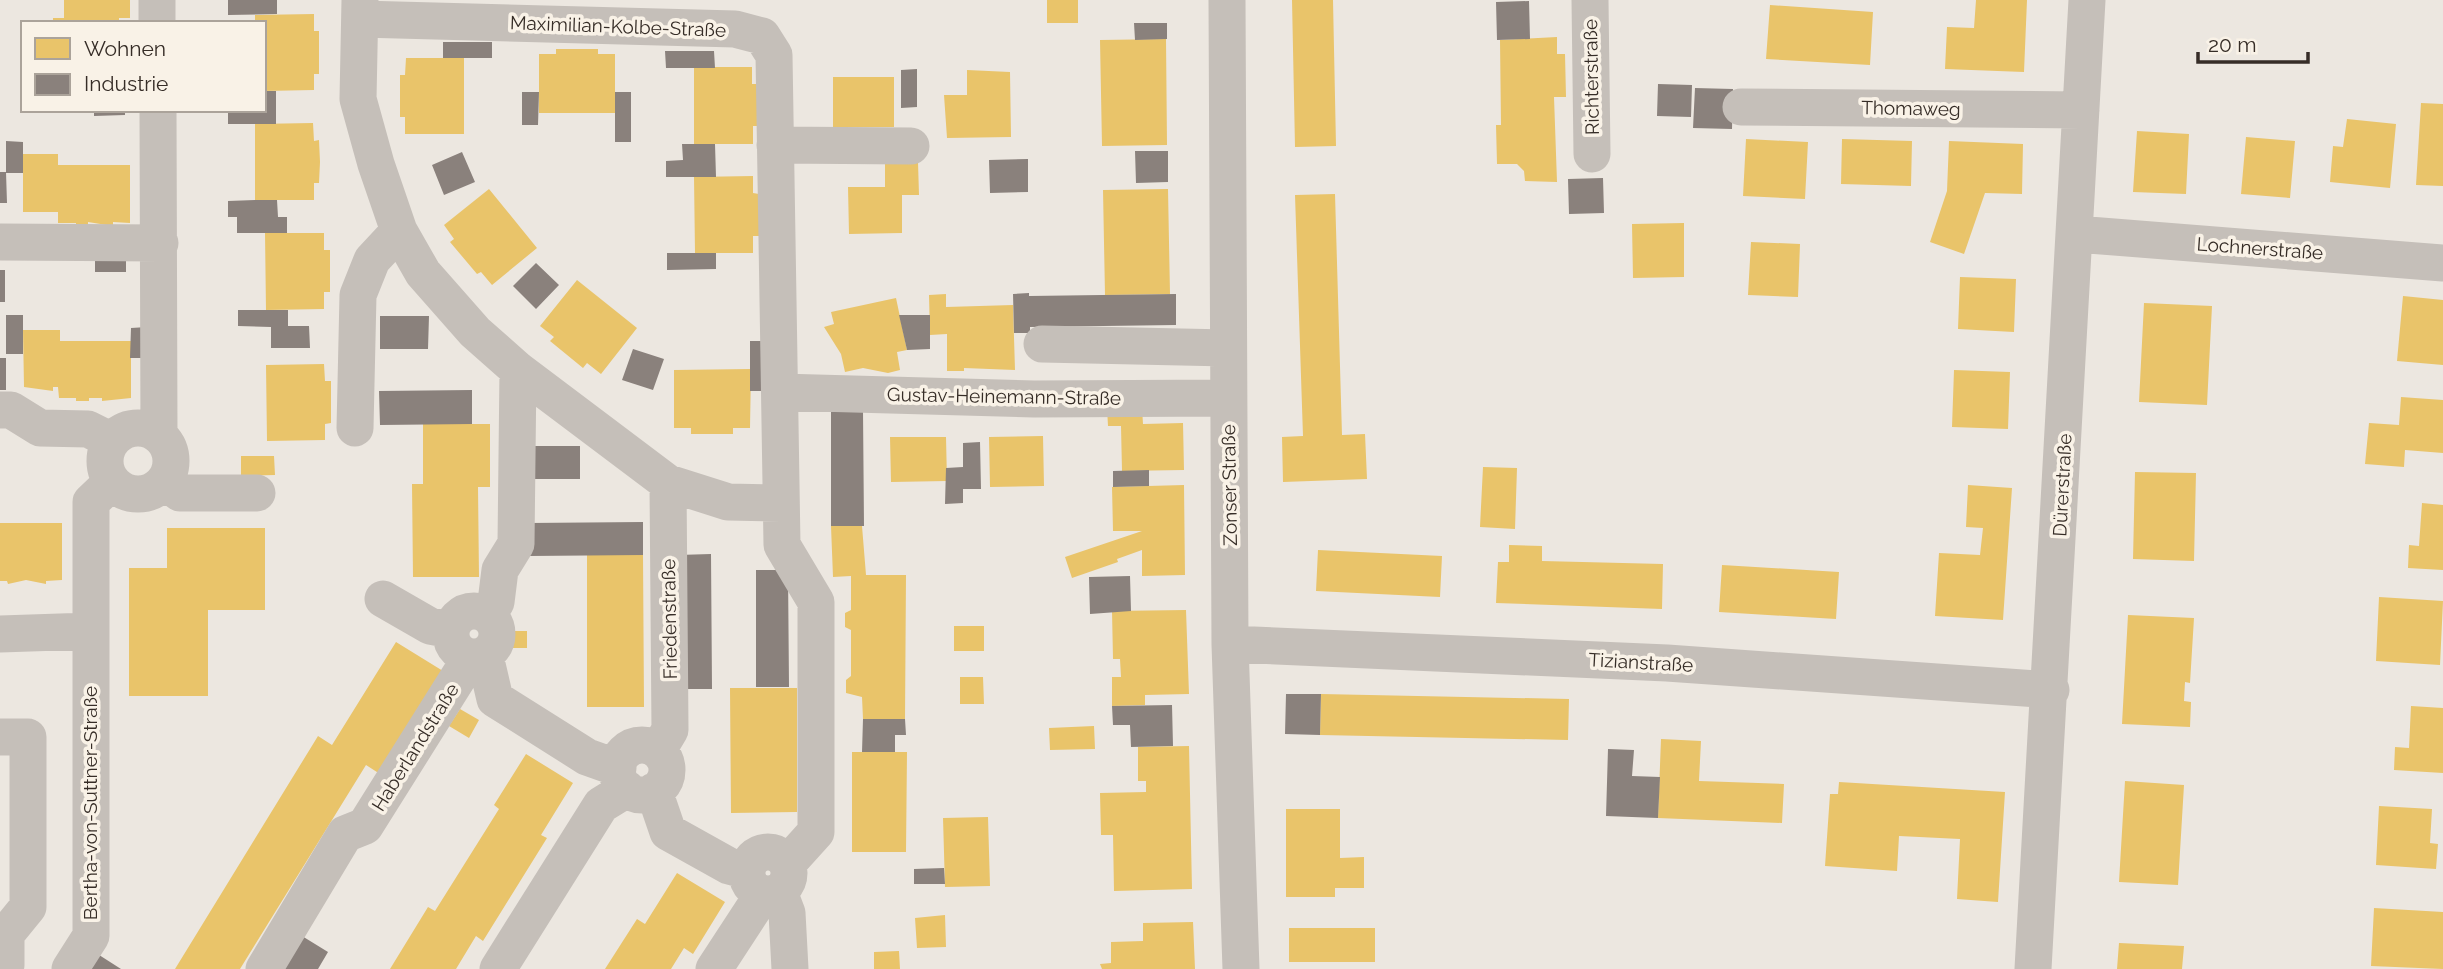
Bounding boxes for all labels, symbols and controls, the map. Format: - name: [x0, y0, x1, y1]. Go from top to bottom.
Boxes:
- street label: Maximilian-Kolbe-Straße: [510, 11, 726, 41]
- street label: Richterstraße: [1579, 19, 1603, 135]
- legend: [21, 21, 266, 112]
- scale bar: [2198, 21, 2308, 65]
- text: 20 m: [2208, 32, 2256, 57]
- text: Wohnen: [84, 36, 166, 61]
- text: Industrie: [84, 71, 168, 96]
- street label: Thomaweg: [1861, 96, 1961, 120]
- street label: Lochnerstraße: [2196, 233, 2324, 263]
- street label: Gustav-Heinemann-Straße: [887, 383, 1121, 409]
- street label: Zonser Straße: [1217, 424, 1241, 546]
- street label: Dürerstraße: [2048, 433, 2076, 537]
- street label: Friedenstraße: [657, 559, 681, 679]
- street label: Tizianstraße: [1588, 648, 1694, 676]
- street label: Haberlandstraße: [367, 679, 463, 815]
- street label: Bertha-von-Suttner-Straße: [79, 686, 101, 920]

